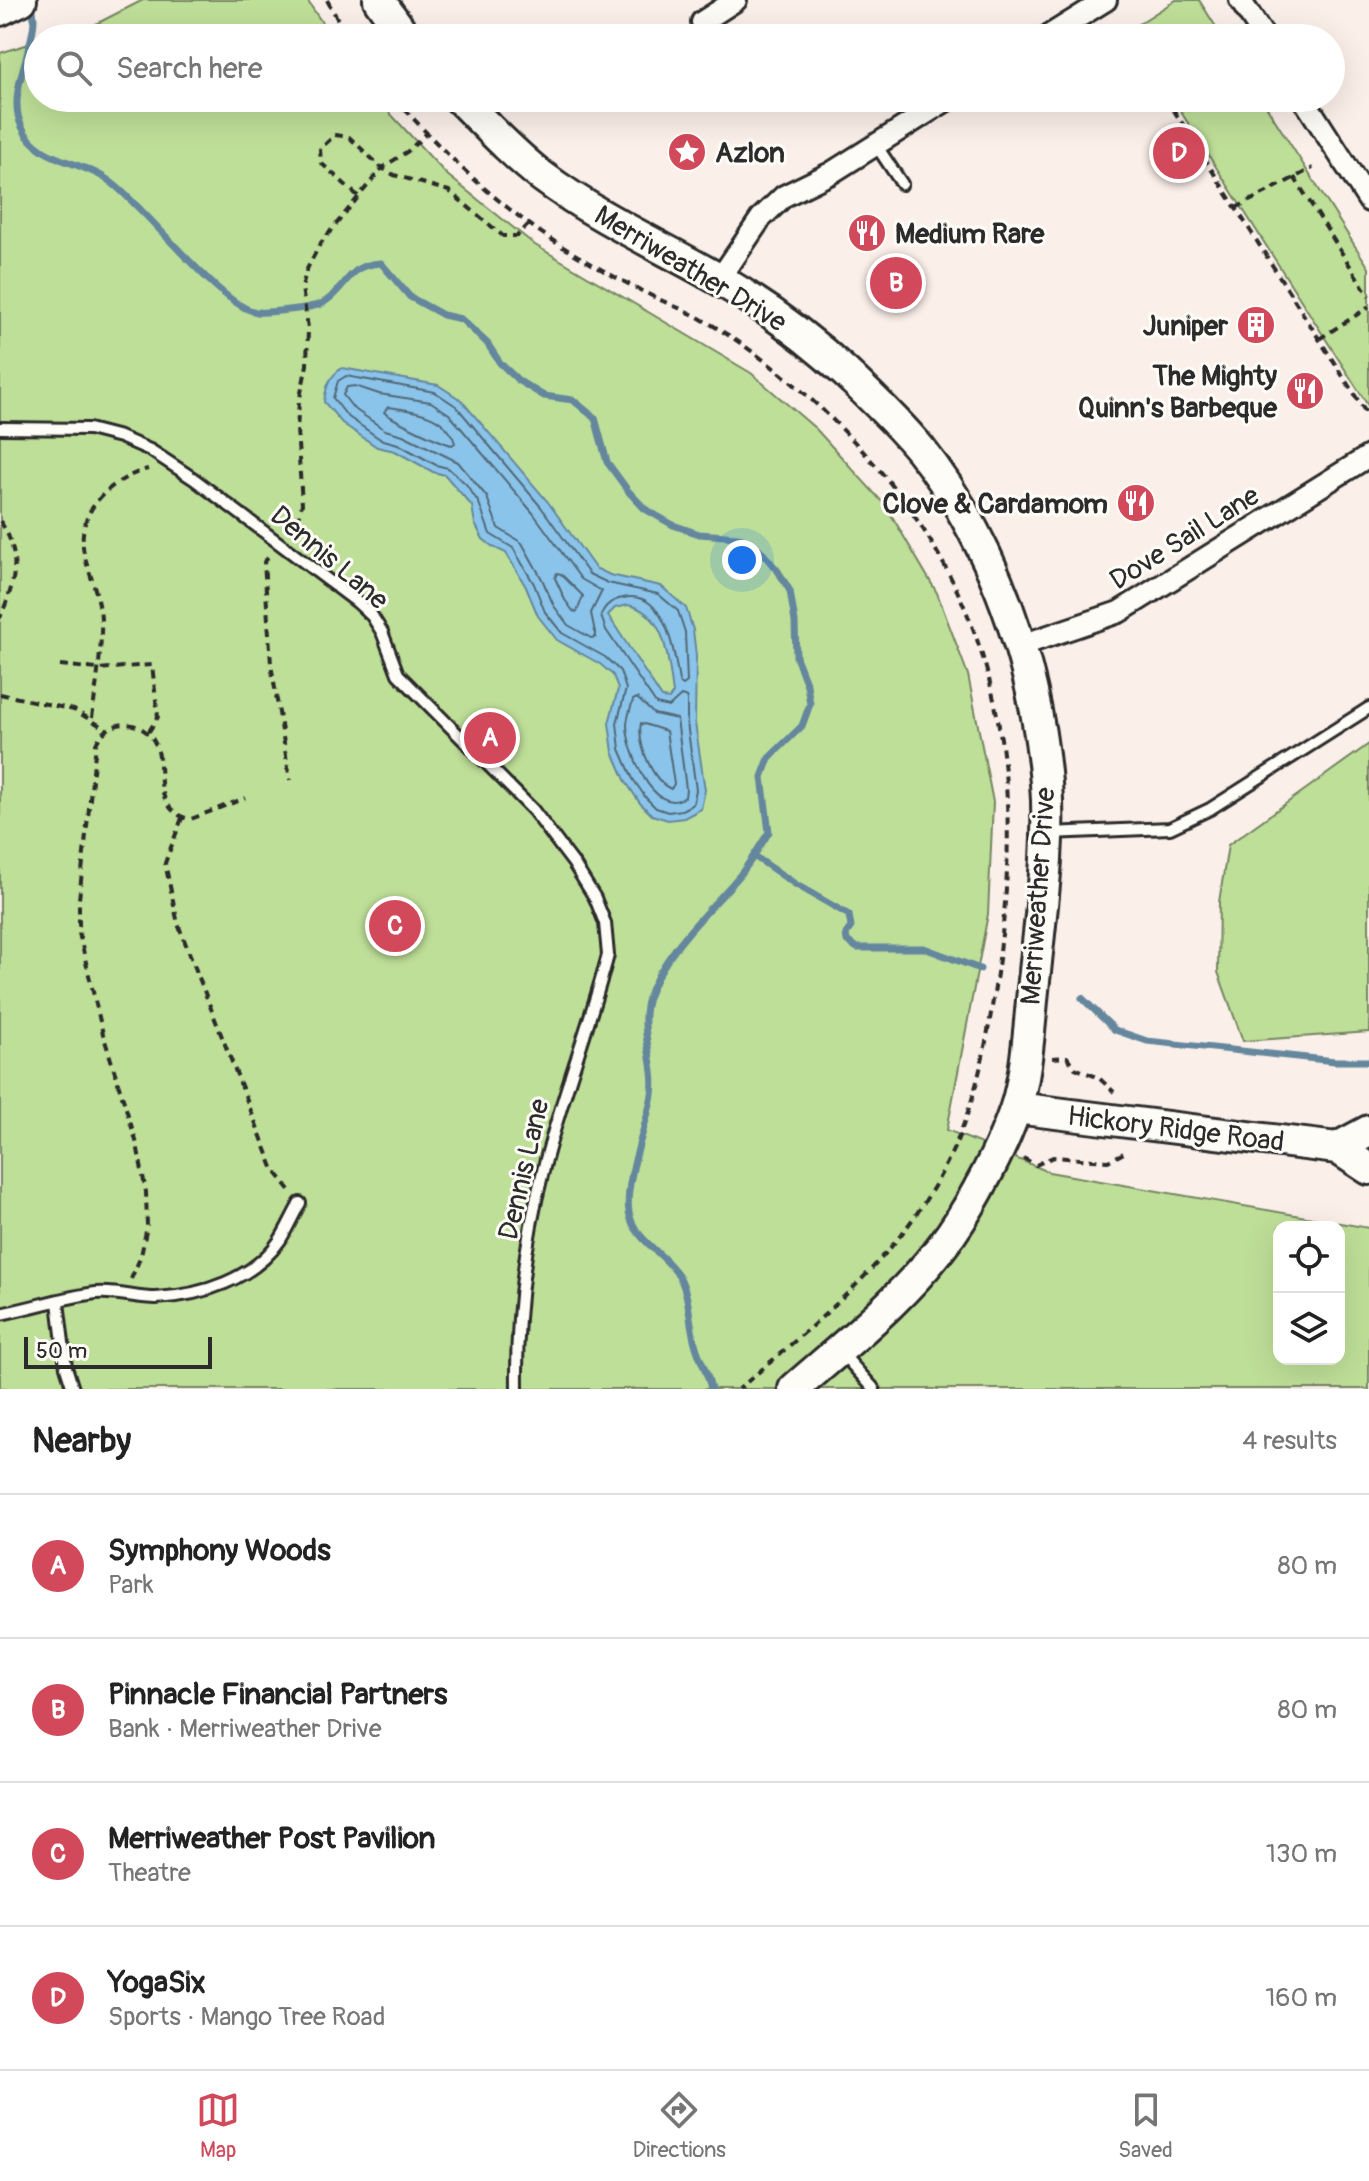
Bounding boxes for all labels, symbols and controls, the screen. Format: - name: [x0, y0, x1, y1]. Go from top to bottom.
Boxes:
- search box: [24, 24, 1345, 112]
- icon: search: [52, 46, 96, 90]
- text: Search here: [116, 50, 263, 87]
- pin: D: [1153, 123, 1205, 183]
- place icon: Azlon: [666, 131, 708, 173]
- place label: Azlon: [715, 136, 785, 171]
- street label: Merriweather Drive: [588, 198, 793, 340]
- restaurant icon: Medium Rare: [846, 212, 888, 254]
- place label: Medium Rare: [895, 217, 1046, 252]
- pin: B: [870, 253, 922, 313]
- building icon: Juniper: [1235, 304, 1277, 346]
- place label: Juniper: [1143, 309, 1229, 344]
- place label: The Mighty Quinn's Barbeque: [1078, 359, 1278, 426]
- restaurant icon: The Mighty Quinn's Barbeque: [1284, 370, 1326, 412]
- street label: Dove Sail Lane: [1104, 478, 1266, 598]
- restaurant icon: Clove & Cardamom: [1115, 482, 1157, 524]
- place label: Clove & Cardamom: [883, 487, 1108, 522]
- street label: Dennis Lane: [263, 499, 395, 618]
- your location: [722, 540, 762, 580]
- pin: A: [464, 708, 516, 768]
- street label: Merriweather Drive: [1013, 786, 1064, 1006]
- pin: C: [369, 896, 421, 956]
- street label: Dennis Lane: [491, 1095, 558, 1243]
- street label: Hickory Ridge Road: [1065, 1099, 1286, 1160]
- map controls: [1273, 1221, 1345, 1365]
- button: locate: [1273, 1221, 1345, 1293]
- button: layers: [1273, 1293, 1345, 1365]
- scale bar: [24, 1333, 212, 1369]
- text: 50 m: [36, 1337, 87, 1365]
- text: Nearby: [32, 1420, 131, 1463]
- text: 4 results: [1242, 1425, 1337, 1457]
- text: Symphony Woods: [108, 1532, 331, 1569]
- text: A: [50, 1550, 66, 1582]
- text: 80 m: [1277, 1550, 1337, 1582]
- text: Park: [108, 1569, 154, 1601]
- text: Pinnacle Financial Partners: [108, 1676, 447, 1713]
- text: B: [51, 1694, 65, 1726]
- text: 80 m: [1277, 1694, 1337, 1726]
- text: Bank · Merriweather Drive: [108, 1713, 382, 1745]
- text: Merriweather Post Pavilion: [108, 1820, 436, 1857]
- text: C: [50, 1838, 66, 1870]
- text: 130 m: [1266, 1838, 1337, 1870]
- text: Theatre: [108, 1857, 191, 1889]
- text: YogaSix: [108, 1964, 206, 2001]
- text: D: [50, 1982, 66, 2014]
- text: 160 m: [1265, 1982, 1337, 2014]
- text: Sports · Mango Tree Road: [108, 2001, 385, 2033]
- tab: Map: [196, 2088, 240, 2164]
- tab: Directions: [633, 2088, 726, 2164]
- tab: Saved: [1118, 2088, 1173, 2164]

